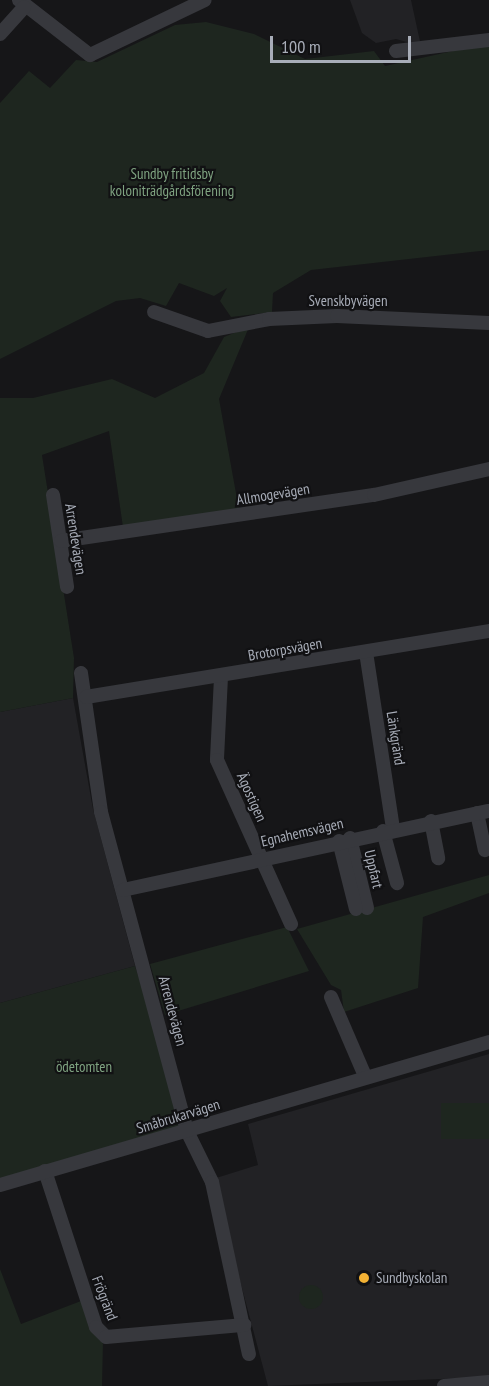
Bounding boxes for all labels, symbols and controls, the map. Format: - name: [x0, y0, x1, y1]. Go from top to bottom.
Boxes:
- scale bar: [273, 24, 414, 62]
- text: 100 m: [281, 35, 321, 58]
- park label: Sundby fritidsby koloniträdgårdsförening: [110, 164, 234, 199]
- street label: Svenskbyvägen: [308, 292, 388, 310]
- street label: Allmogevägen: [235, 479, 311, 509]
- street label: Arrendevägen: [62, 502, 90, 576]
- street label: Brotorpsvägen: [247, 634, 323, 664]
- street label: Länkgränd: [383, 710, 409, 766]
- street label: Ägostigen: [233, 770, 271, 824]
- street label: Egnahemsvägen: [259, 814, 345, 850]
- street label: Uppfart: [361, 848, 387, 890]
- street label: Arrendevägen: [155, 974, 191, 1048]
- park label: ödetomten: [56, 1058, 112, 1076]
- street label: Småbrukarvägen: [134, 1095, 222, 1137]
- place label: Sundbyskolan: [376, 1269, 447, 1287]
- marker: Sundbyskolan: [357, 1271, 371, 1285]
- street label: Frögränd: [88, 1273, 122, 1323]

